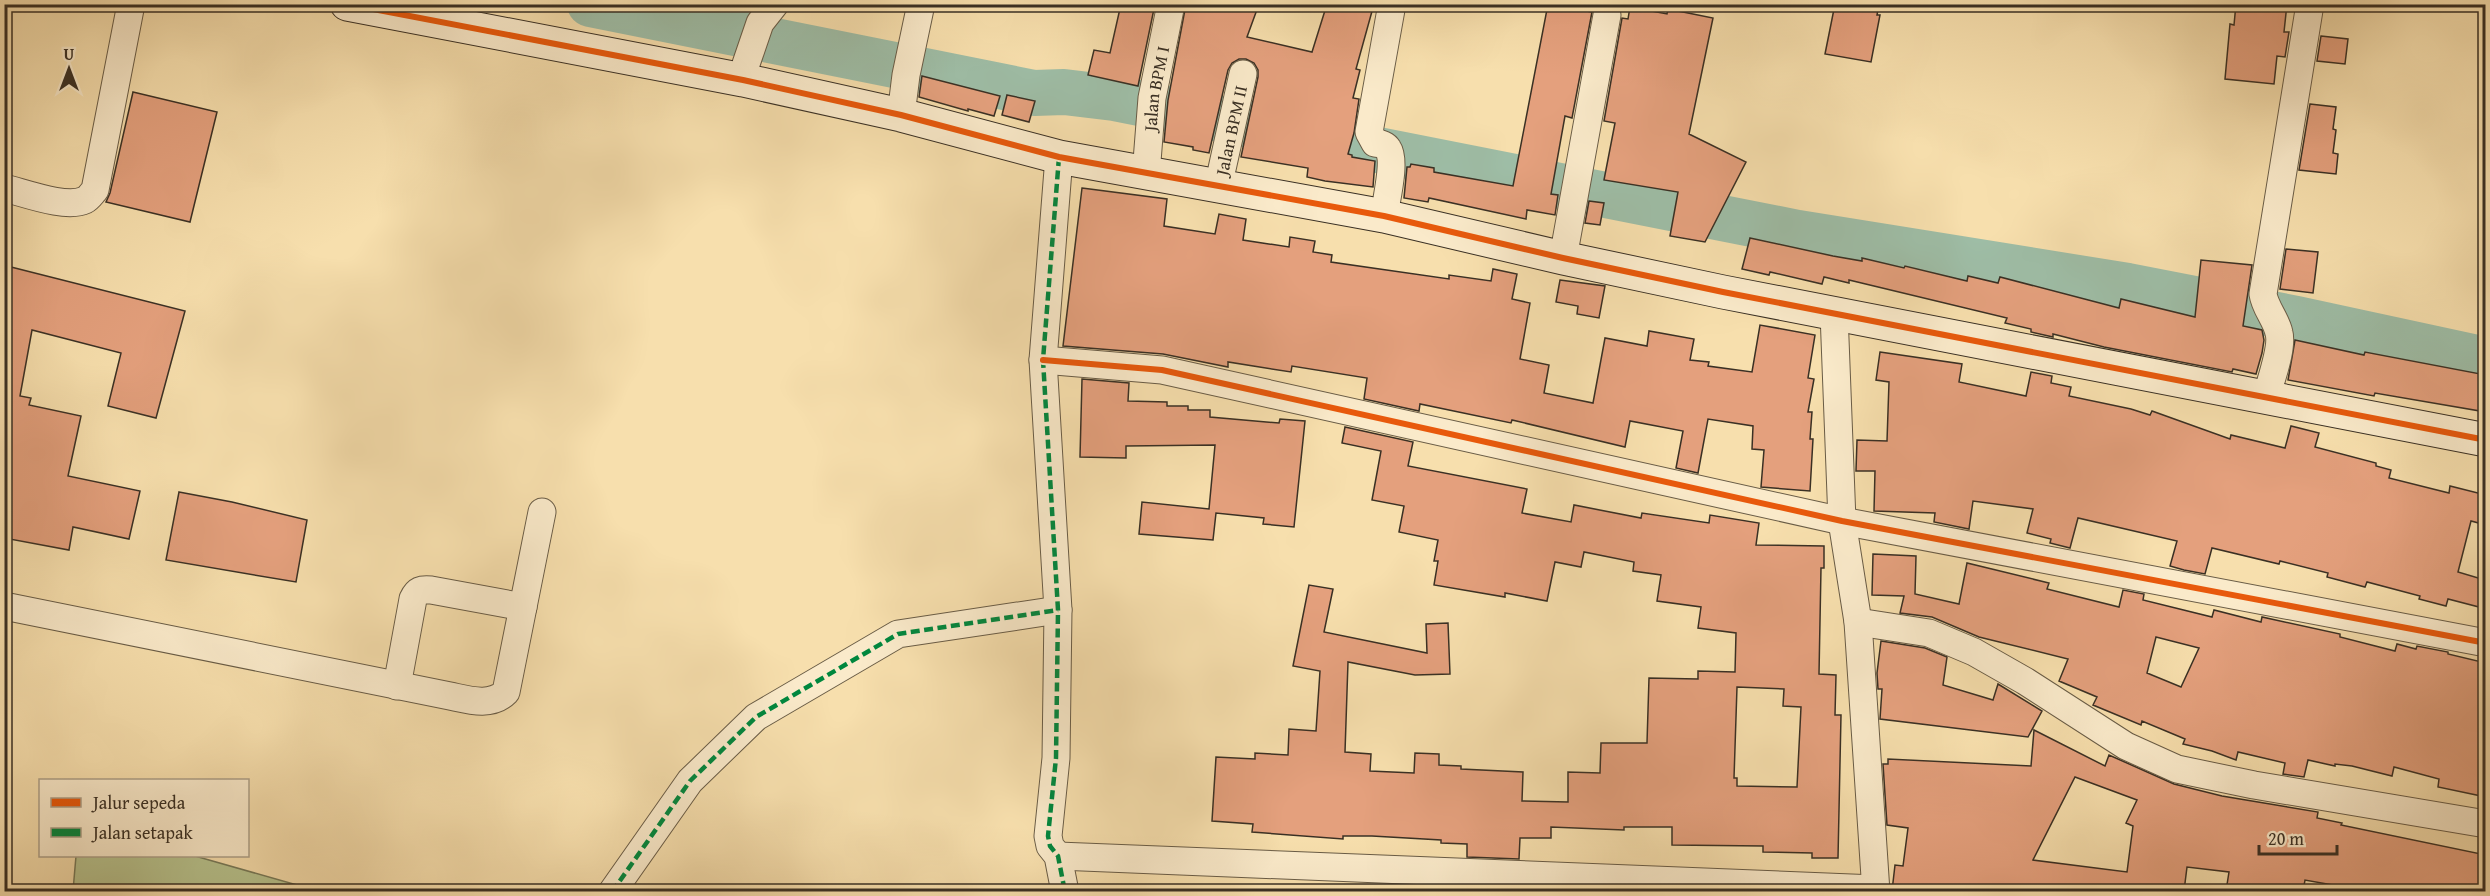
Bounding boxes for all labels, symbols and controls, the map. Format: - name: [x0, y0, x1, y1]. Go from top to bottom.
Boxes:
- north arrow: [39, 39, 99, 99]
- text: U: [64, 42, 75, 66]
- street label: Jalan BPM I: [1136, 44, 1176, 134]
- street label: Jalan BPM II: [1207, 83, 1254, 180]
- legend: [39, 779, 249, 857]
- text: Jalur sepeda: [91, 789, 186, 816]
- scale bar: [2259, 818, 2337, 856]
- text: Jalan setapak: [91, 819, 193, 846]
- text: 20 m: [2268, 825, 2304, 852]

